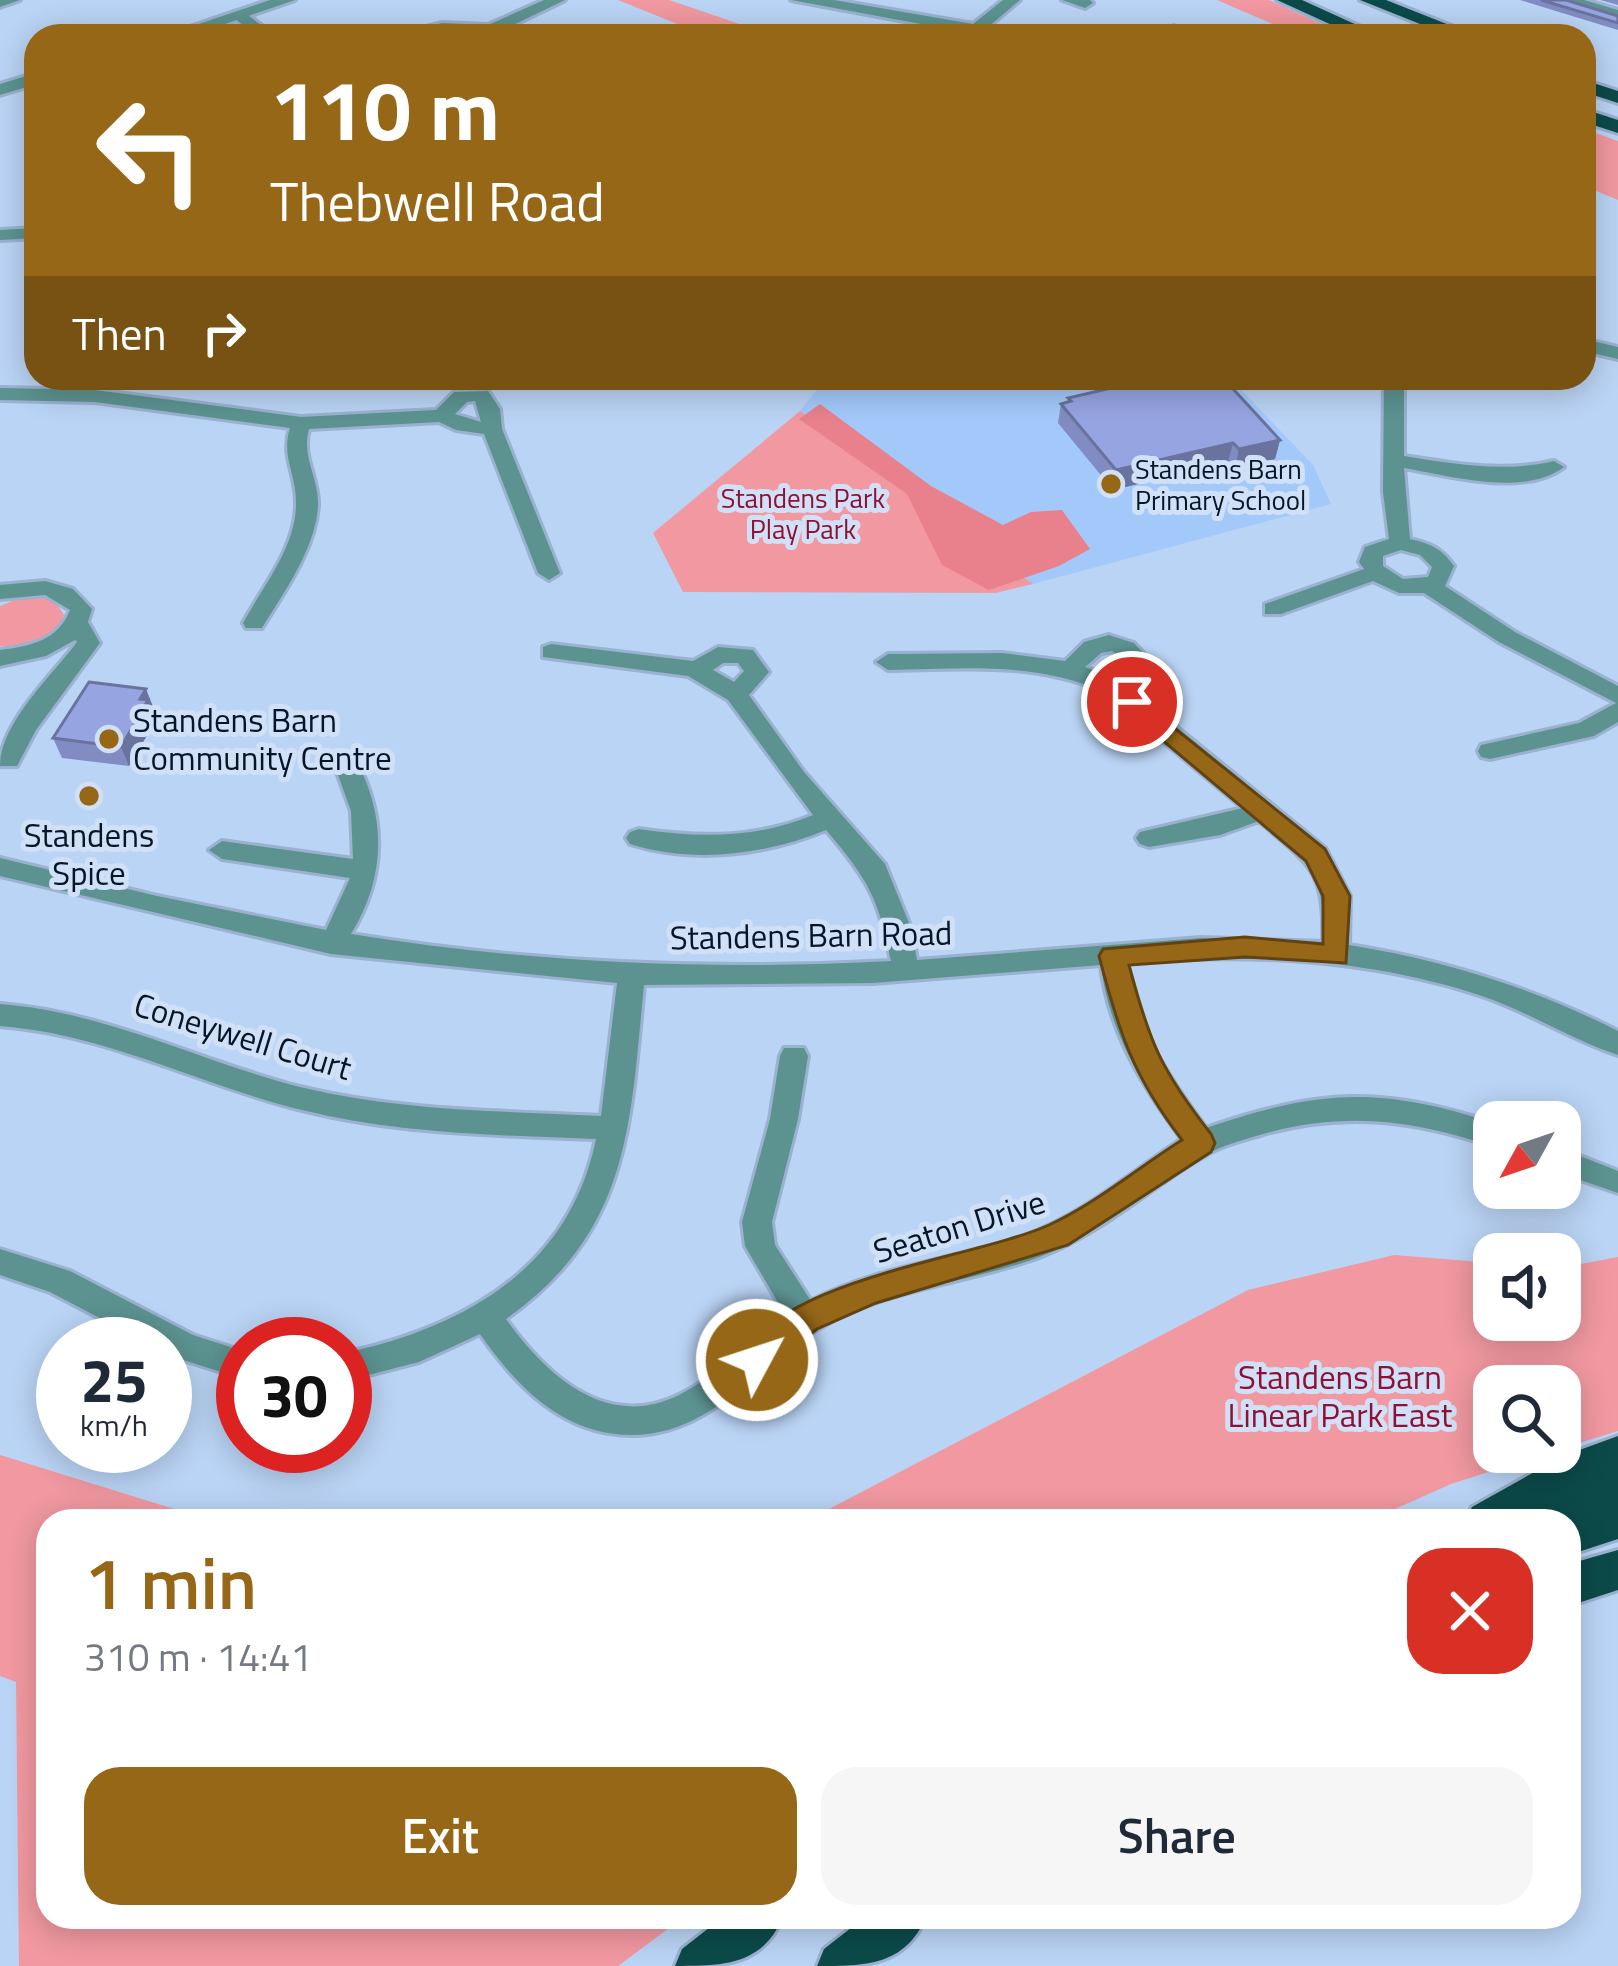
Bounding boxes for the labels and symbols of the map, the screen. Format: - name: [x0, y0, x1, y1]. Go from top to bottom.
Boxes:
- place label: Standens Barn Primary School: [1135, 448, 1306, 520]
- marker: Standens Barn Primary School: [1098, 471, 1124, 497]
- park label: Standens Park Play Park: [721, 477, 885, 549]
- pin: [1081, 651, 1183, 753]
- place label: Standens Barn Community Centre: [133, 695, 392, 783]
- marker: Standens Barn Community Centre: [96, 726, 122, 752]
- marker: Standens Spice: [76, 783, 102, 809]
- place label: Standens Spice: [24, 810, 154, 898]
- street label: Standens Barn Road: [669, 908, 953, 962]
- street label: Coneywell Court: [128, 979, 358, 1093]
- north arrow: [1473, 1101, 1581, 1209]
- street label: Seaton Drive: [867, 1176, 1051, 1276]
- position arrow: [694, 1297, 820, 1423]
- speed limit sign: 30: [216, 1317, 372, 1473]
- park label: Standens Barn Linear Park East: [1228, 1352, 1453, 1440]

